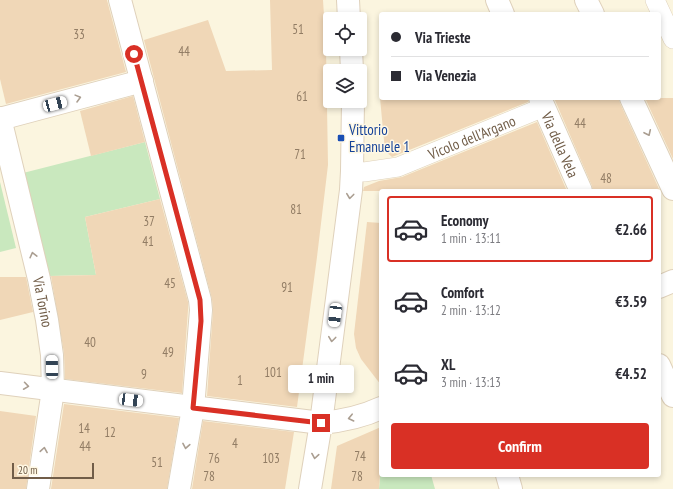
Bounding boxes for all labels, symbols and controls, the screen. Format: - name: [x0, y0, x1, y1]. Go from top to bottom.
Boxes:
- map controls: [323, 12, 367, 108]
- button: locate: [323, 12, 367, 56]
- house number: 51: [292, 21, 304, 38]
- house number: 33: [73, 26, 85, 43]
- text: Via Trieste: [415, 28, 471, 47]
- house number: 44: [178, 43, 190, 60]
- route start: [125, 45, 143, 63]
- button: layers: [323, 64, 367, 108]
- text: Via Venezia: [415, 66, 476, 85]
- house number: 61: [296, 88, 308, 105]
- one-way arrow: [75, 94, 82, 103]
- car: [42, 95, 68, 113]
- street label: Via della Vela: [537, 108, 583, 180]
- street label: Vicolo dell'Argano: [424, 110, 518, 164]
- house number: 44: [574, 115, 586, 132]
- place label: Vittorio Emanuele 1: [348, 120, 410, 156]
- one-way arrow: [643, 130, 651, 137]
- marker: Vittorio Emanuele 1: [336, 133, 346, 143]
- house number: 71: [294, 146, 306, 163]
- house number: 48: [600, 170, 612, 187]
- one-way arrow: [346, 193, 355, 199]
- house number: 81: [290, 201, 302, 218]
- icon: car: [393, 211, 429, 247]
- text: Economy: [441, 211, 489, 230]
- house number: 37: [143, 213, 155, 230]
- text: €2.66: [615, 220, 647, 239]
- text: 1 min · 13:11: [441, 230, 501, 247]
- house number: 41: [142, 233, 154, 250]
- one-way arrow: [29, 252, 38, 259]
- street label: Via Torino: [29, 274, 57, 328]
- house number: 45: [164, 275, 176, 292]
- house number: 91: [281, 279, 293, 296]
- icon: car: [393, 283, 429, 319]
- text: Comfort: [441, 283, 484, 302]
- text: €3.59: [615, 292, 647, 311]
- car: [328, 302, 342, 328]
- text: 2 min · 13:12: [441, 302, 501, 319]
- house number: 40: [84, 334, 96, 351]
- one-way arrow: [327, 336, 336, 342]
- house number: 49: [162, 344, 174, 361]
- car: [46, 355, 58, 379]
- icon: car: [393, 355, 429, 391]
- text: XL: [441, 355, 455, 374]
- house number: 101: [264, 364, 282, 381]
- text: €4.52: [615, 364, 647, 383]
- callout: 1 min: [288, 365, 354, 393]
- house number: 9: [141, 366, 147, 383]
- text: 1 min: [308, 370, 334, 387]
- house number: 1: [237, 372, 243, 389]
- text: 3 min · 13:13: [441, 374, 501, 391]
- one-way arrow: [23, 381, 30, 390]
- car: [118, 393, 144, 407]
- one-way arrow: [348, 413, 355, 422]
- route end: [312, 414, 330, 432]
- house number: 14: [78, 420, 90, 437]
- button: Confirm: [391, 423, 649, 469]
- house number: 12: [104, 424, 116, 441]
- house number: 4: [232, 435, 238, 452]
- house number: 44: [79, 438, 91, 455]
- one-way arrow: [183, 443, 191, 449]
- one-way arrow: [39, 447, 48, 454]
- house number: 74: [354, 448, 366, 465]
- house number: 76: [208, 450, 220, 467]
- house number: 103: [262, 450, 280, 467]
- one-way arrow: [312, 453, 320, 459]
- house number: 51: [151, 454, 163, 471]
- scale bar: [12, 461, 94, 480]
- text: 20 m: [18, 463, 37, 477]
- house number: 78: [203, 468, 215, 485]
- house number: 78: [351, 468, 363, 485]

